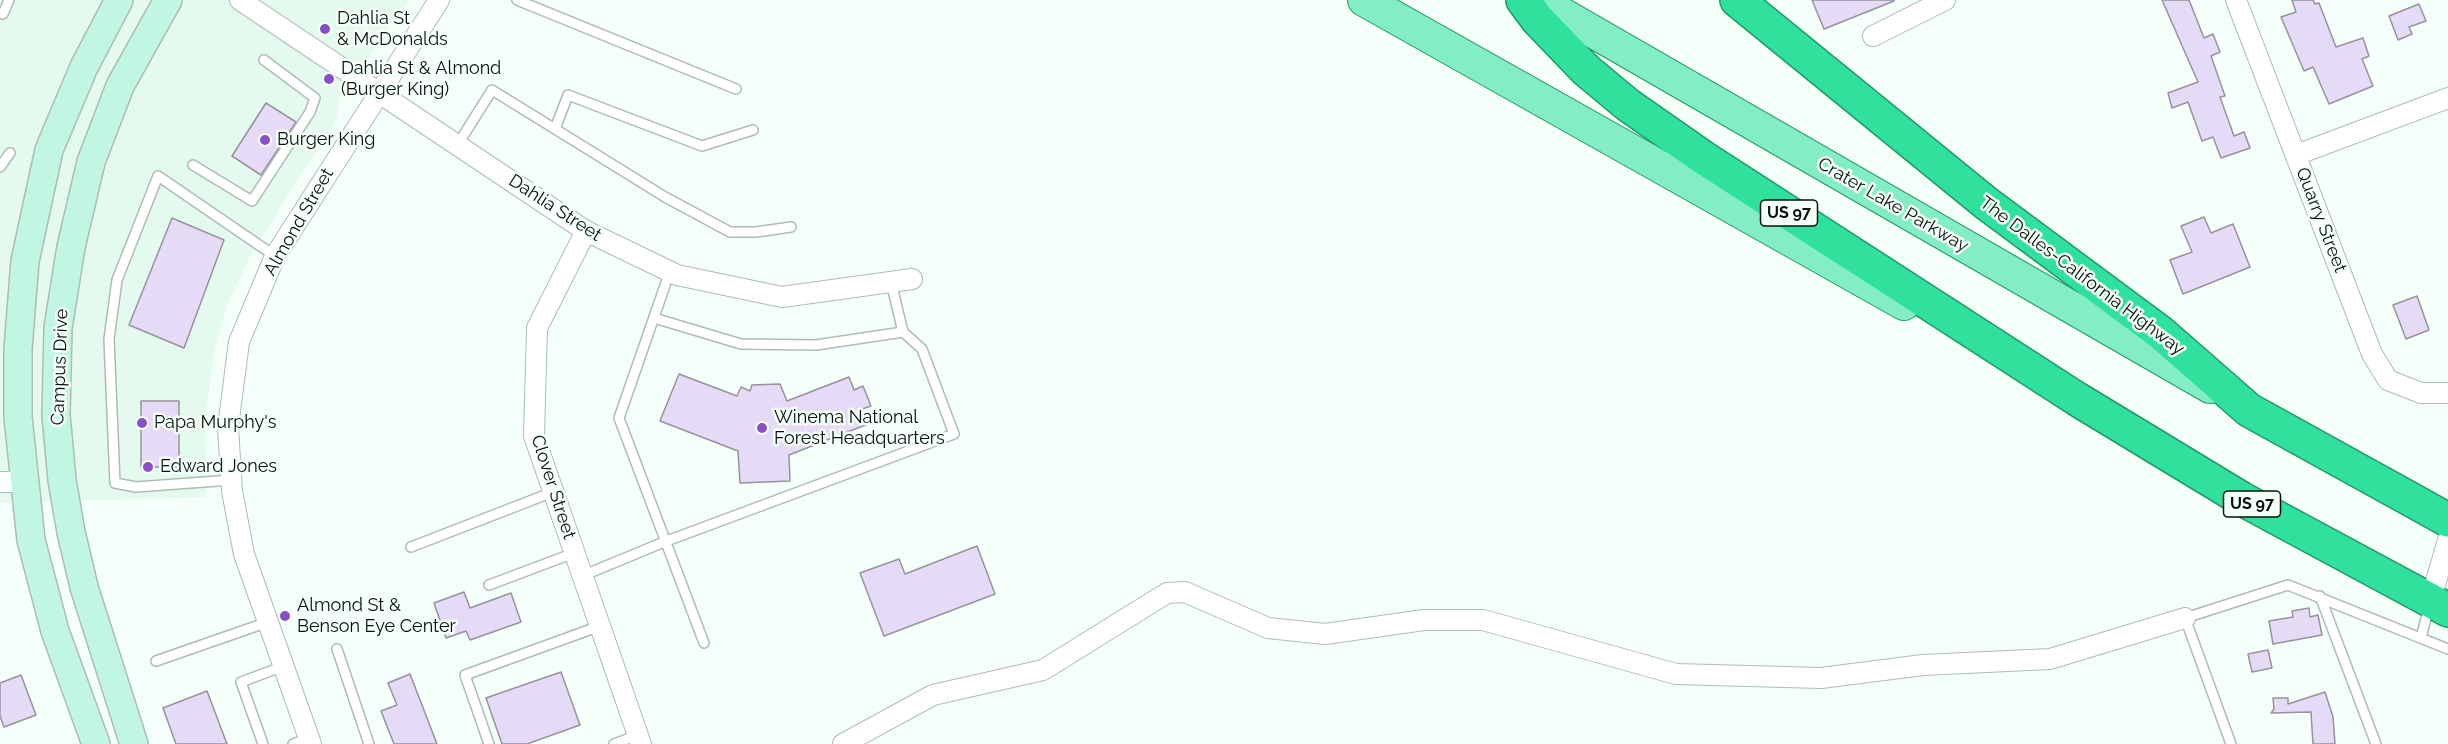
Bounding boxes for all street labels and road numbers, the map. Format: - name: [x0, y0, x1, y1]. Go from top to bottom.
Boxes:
- street label: Crater Lake Parkway: [1814, 153, 1972, 257]
- street label: Almond Street: [260, 164, 338, 280]
- street label: Quarry Street: [2291, 164, 2351, 276]
- street label: Dahlia Street: [505, 170, 605, 246]
- street label: The Dalles-California Highway: [1975, 192, 2189, 360]
- road number: US 97: [1760, 200, 1818, 226]
- street label: Campus Drive: [47, 308, 73, 426]
- street label: Clover Street: [526, 432, 580, 542]
- road number: US 97: [2224, 491, 2280, 517]

